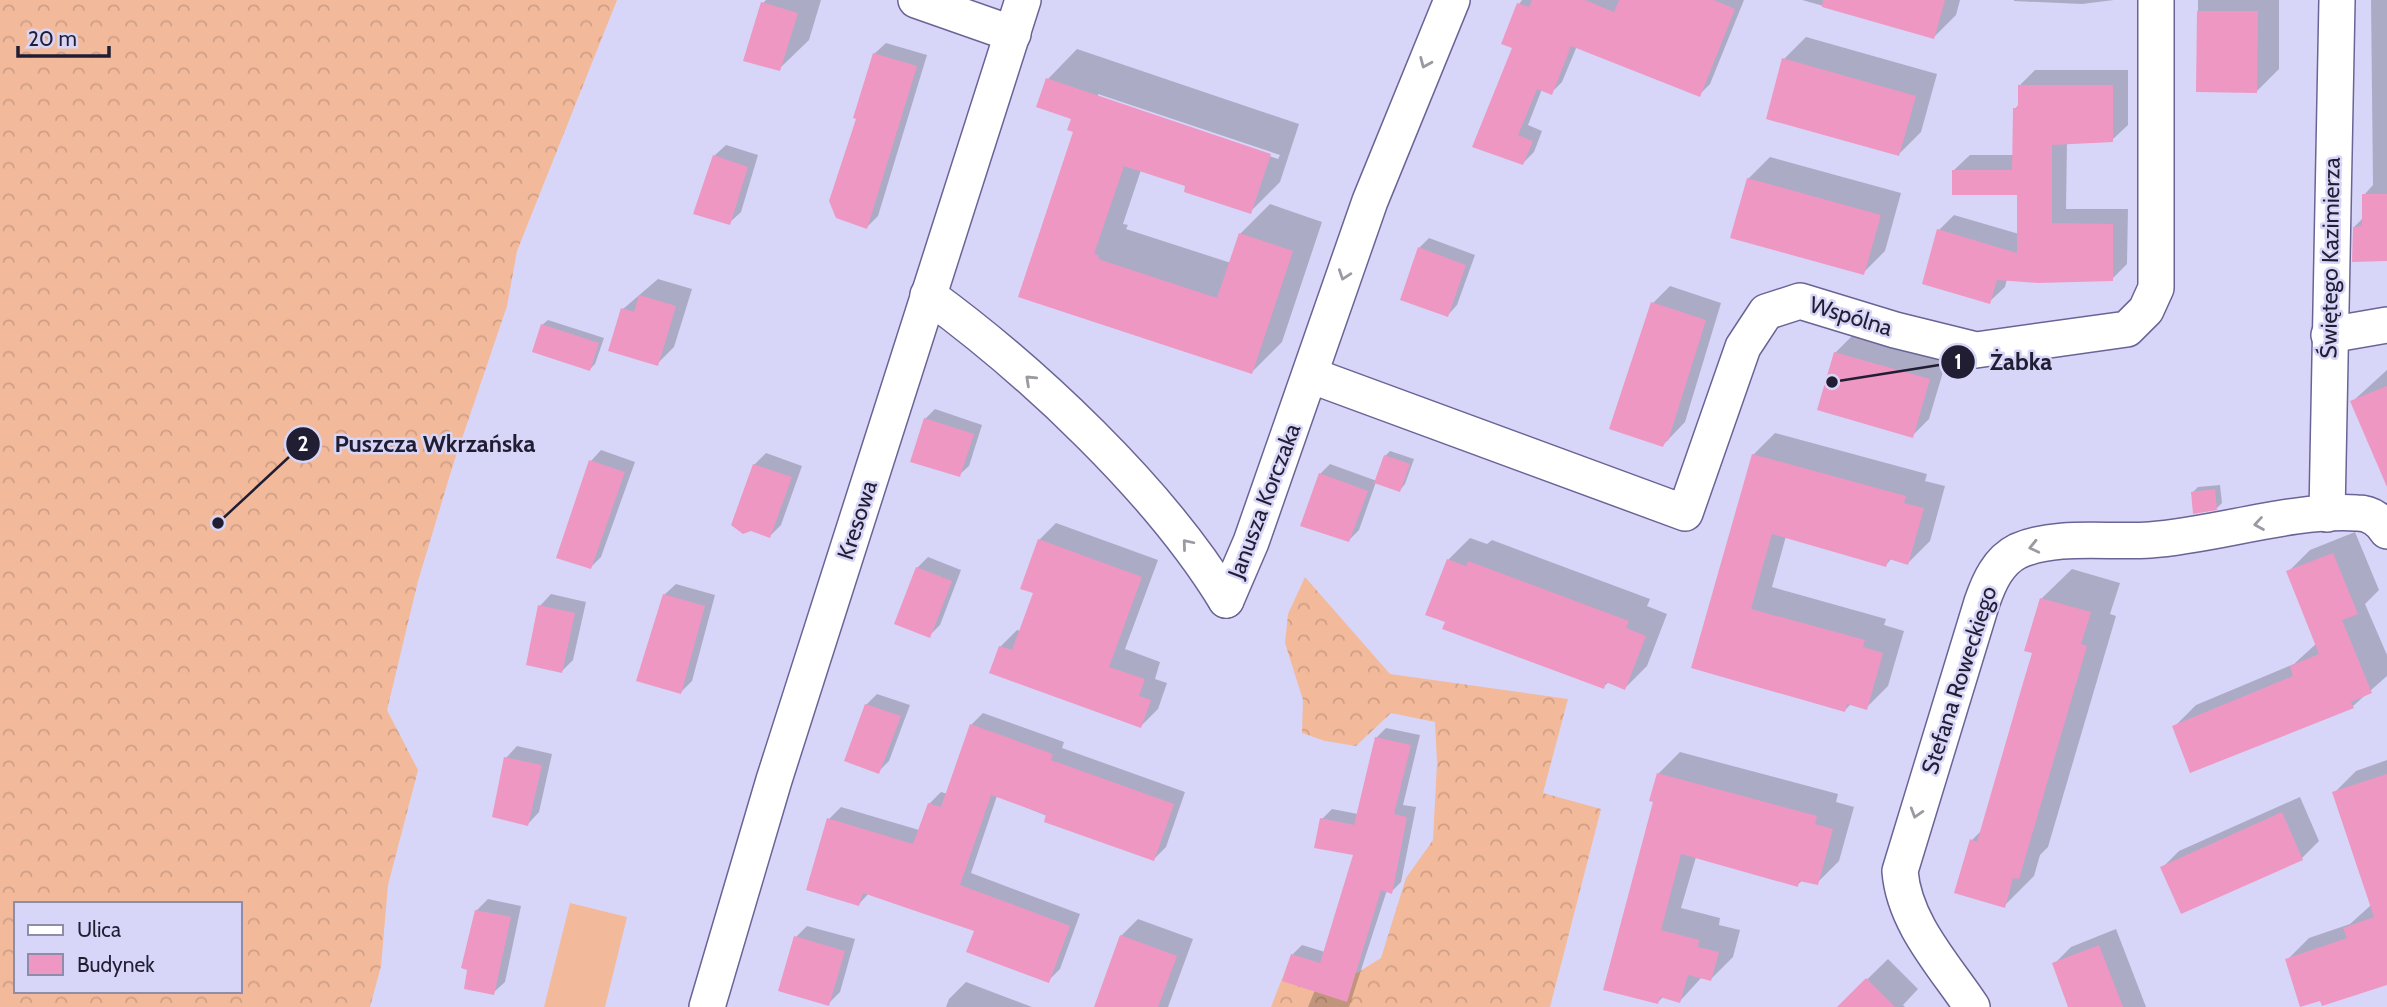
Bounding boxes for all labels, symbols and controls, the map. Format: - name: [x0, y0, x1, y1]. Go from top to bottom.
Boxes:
- scale bar: [18, 14, 108, 58]
- text: 20 m: [28, 26, 77, 51]
- one-way arrow: [1420, 56, 1434, 68]
- street label: Świętego Kazimierza: [2314, 157, 2346, 359]
- one-way arrow: [1338, 269, 1352, 281]
- street label: Wspólna: [1806, 290, 1896, 342]
- callout: Żabka: [1940, 339, 2066, 384]
- text: Żabka: [1990, 347, 2052, 376]
- text: 1: [1954, 349, 1962, 374]
- one-way arrow: [1025, 376, 1038, 388]
- street label: Janusza Korczaka: [1221, 420, 1306, 583]
- callout: Puszcza Wkrzańska: [285, 422, 549, 467]
- text: Puszcza Wkrzańska: [334, 429, 536, 458]
- text: 2: [297, 431, 309, 456]
- street label: Kresowa: [831, 477, 883, 563]
- one-way arrow: [2253, 516, 2265, 531]
- one-way arrow: [1183, 539, 1195, 552]
- one-way arrow: [2028, 539, 2040, 553]
- street label: Stefana Roweckiego: [1915, 582, 2003, 778]
- one-way arrow: [1910, 807, 1925, 819]
- legend: [14, 902, 242, 993]
- text: Ulica: [77, 917, 121, 942]
- text: Budynek: [77, 952, 155, 977]

